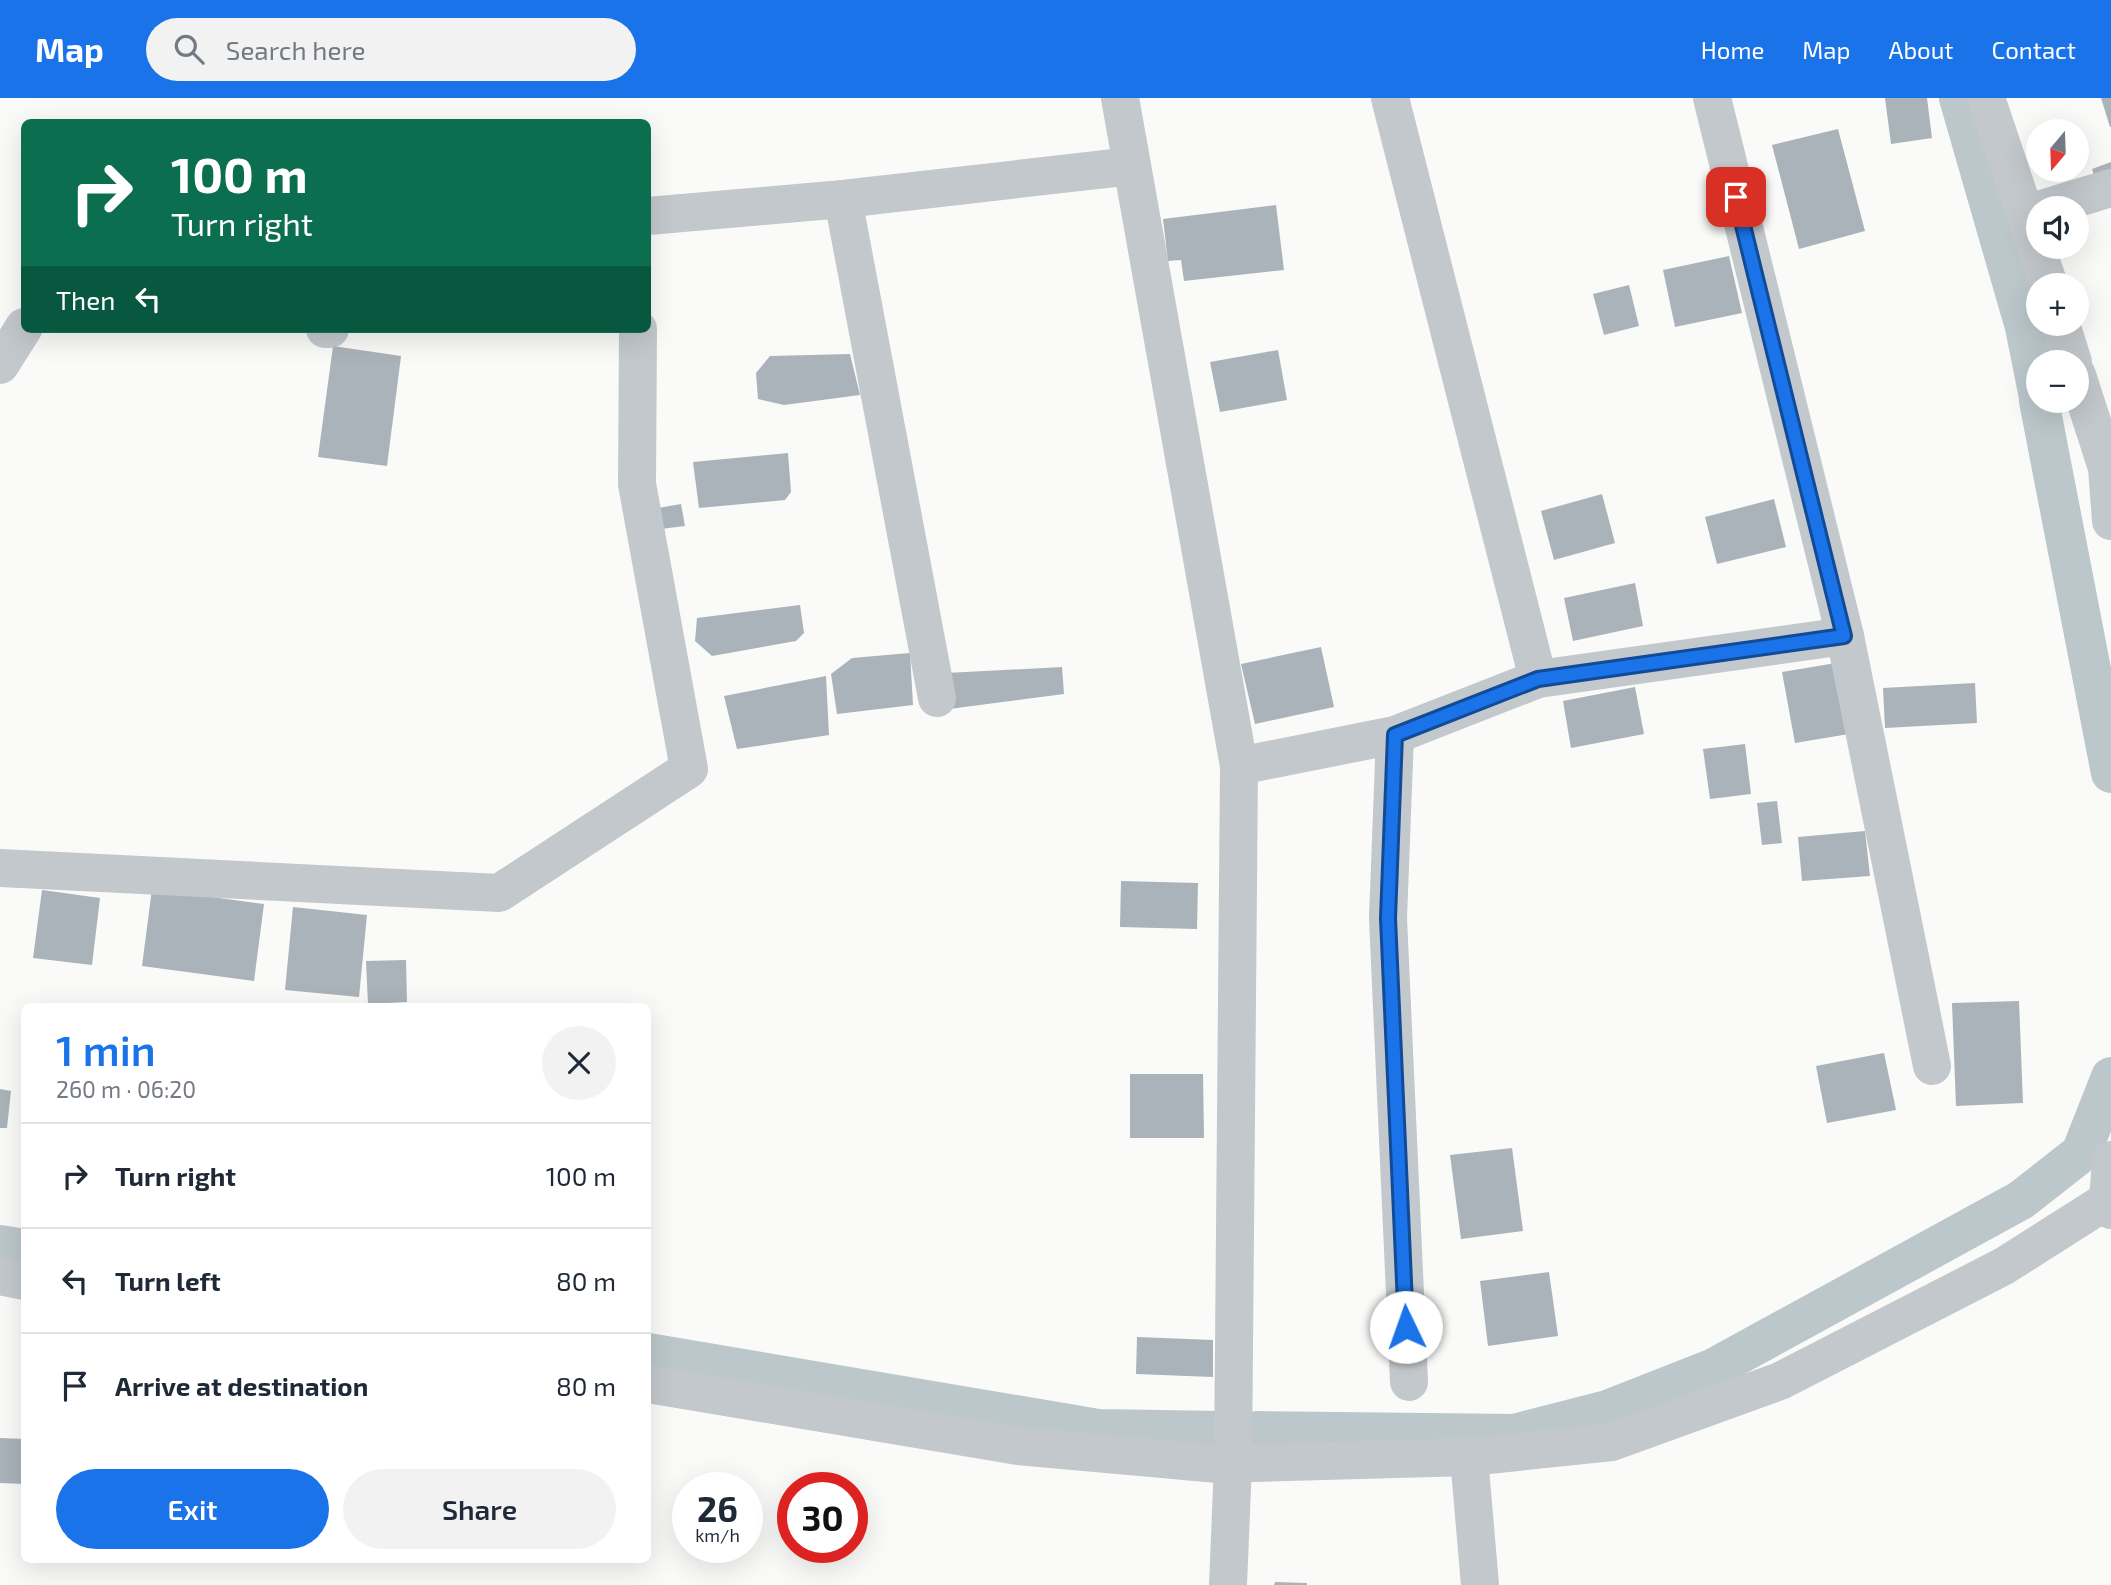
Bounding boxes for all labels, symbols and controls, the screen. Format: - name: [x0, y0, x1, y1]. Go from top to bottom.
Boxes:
- search box: [146, 18, 636, 81]
- text: Map: [35, 29, 104, 69]
- icon: search: [170, 30, 208, 68]
- text: Search here: [226, 34, 365, 65]
- text: Home: [1701, 35, 1764, 64]
- text: Map: [1802, 35, 1850, 64]
- text: About: [1888, 35, 1954, 64]
- text: Contact: [1992, 35, 2076, 64]
- north arrow: [2026, 119, 2090, 182]
- map controls: [2026, 119, 2089, 413]
- text: 100 m: [171, 144, 308, 203]
- icon: right: [56, 147, 147, 238]
- pin: [1706, 167, 1766, 227]
- icon: arrive: [1717, 178, 1755, 216]
- button: sound: [2026, 196, 2089, 259]
- text: Turn right: [171, 204, 313, 242]
- button: +: [2026, 273, 2089, 336]
- icon: left: [129, 280, 167, 318]
- text: Then: [56, 284, 115, 315]
- button: −: [2026, 350, 2089, 413]
- text: 1 min: [56, 1024, 156, 1074]
- button: close: [542, 1026, 616, 1100]
- text: 260 m · 06:20: [56, 1075, 196, 1103]
- icon: right: [56, 1157, 94, 1195]
- text: Turn right: [115, 1160, 236, 1191]
- text: 100 m: [546, 1160, 616, 1191]
- icon: left: [56, 1262, 94, 1300]
- text: Turn left: [115, 1265, 221, 1296]
- text: 80 m: [556, 1265, 616, 1296]
- position arrow: [1369, 1290, 1443, 1364]
- icon: arrive: [56, 1367, 94, 1405]
- text: Arrive at destination: [115, 1370, 368, 1401]
- text: 80 m: [556, 1370, 616, 1401]
- button: Exit: [56, 1469, 329, 1549]
- button: Share: [343, 1469, 616, 1549]
- speed limit sign: 30: [777, 1472, 868, 1563]
- text: 26: [697, 1487, 738, 1529]
- text: km/h: [695, 1524, 740, 1546]

